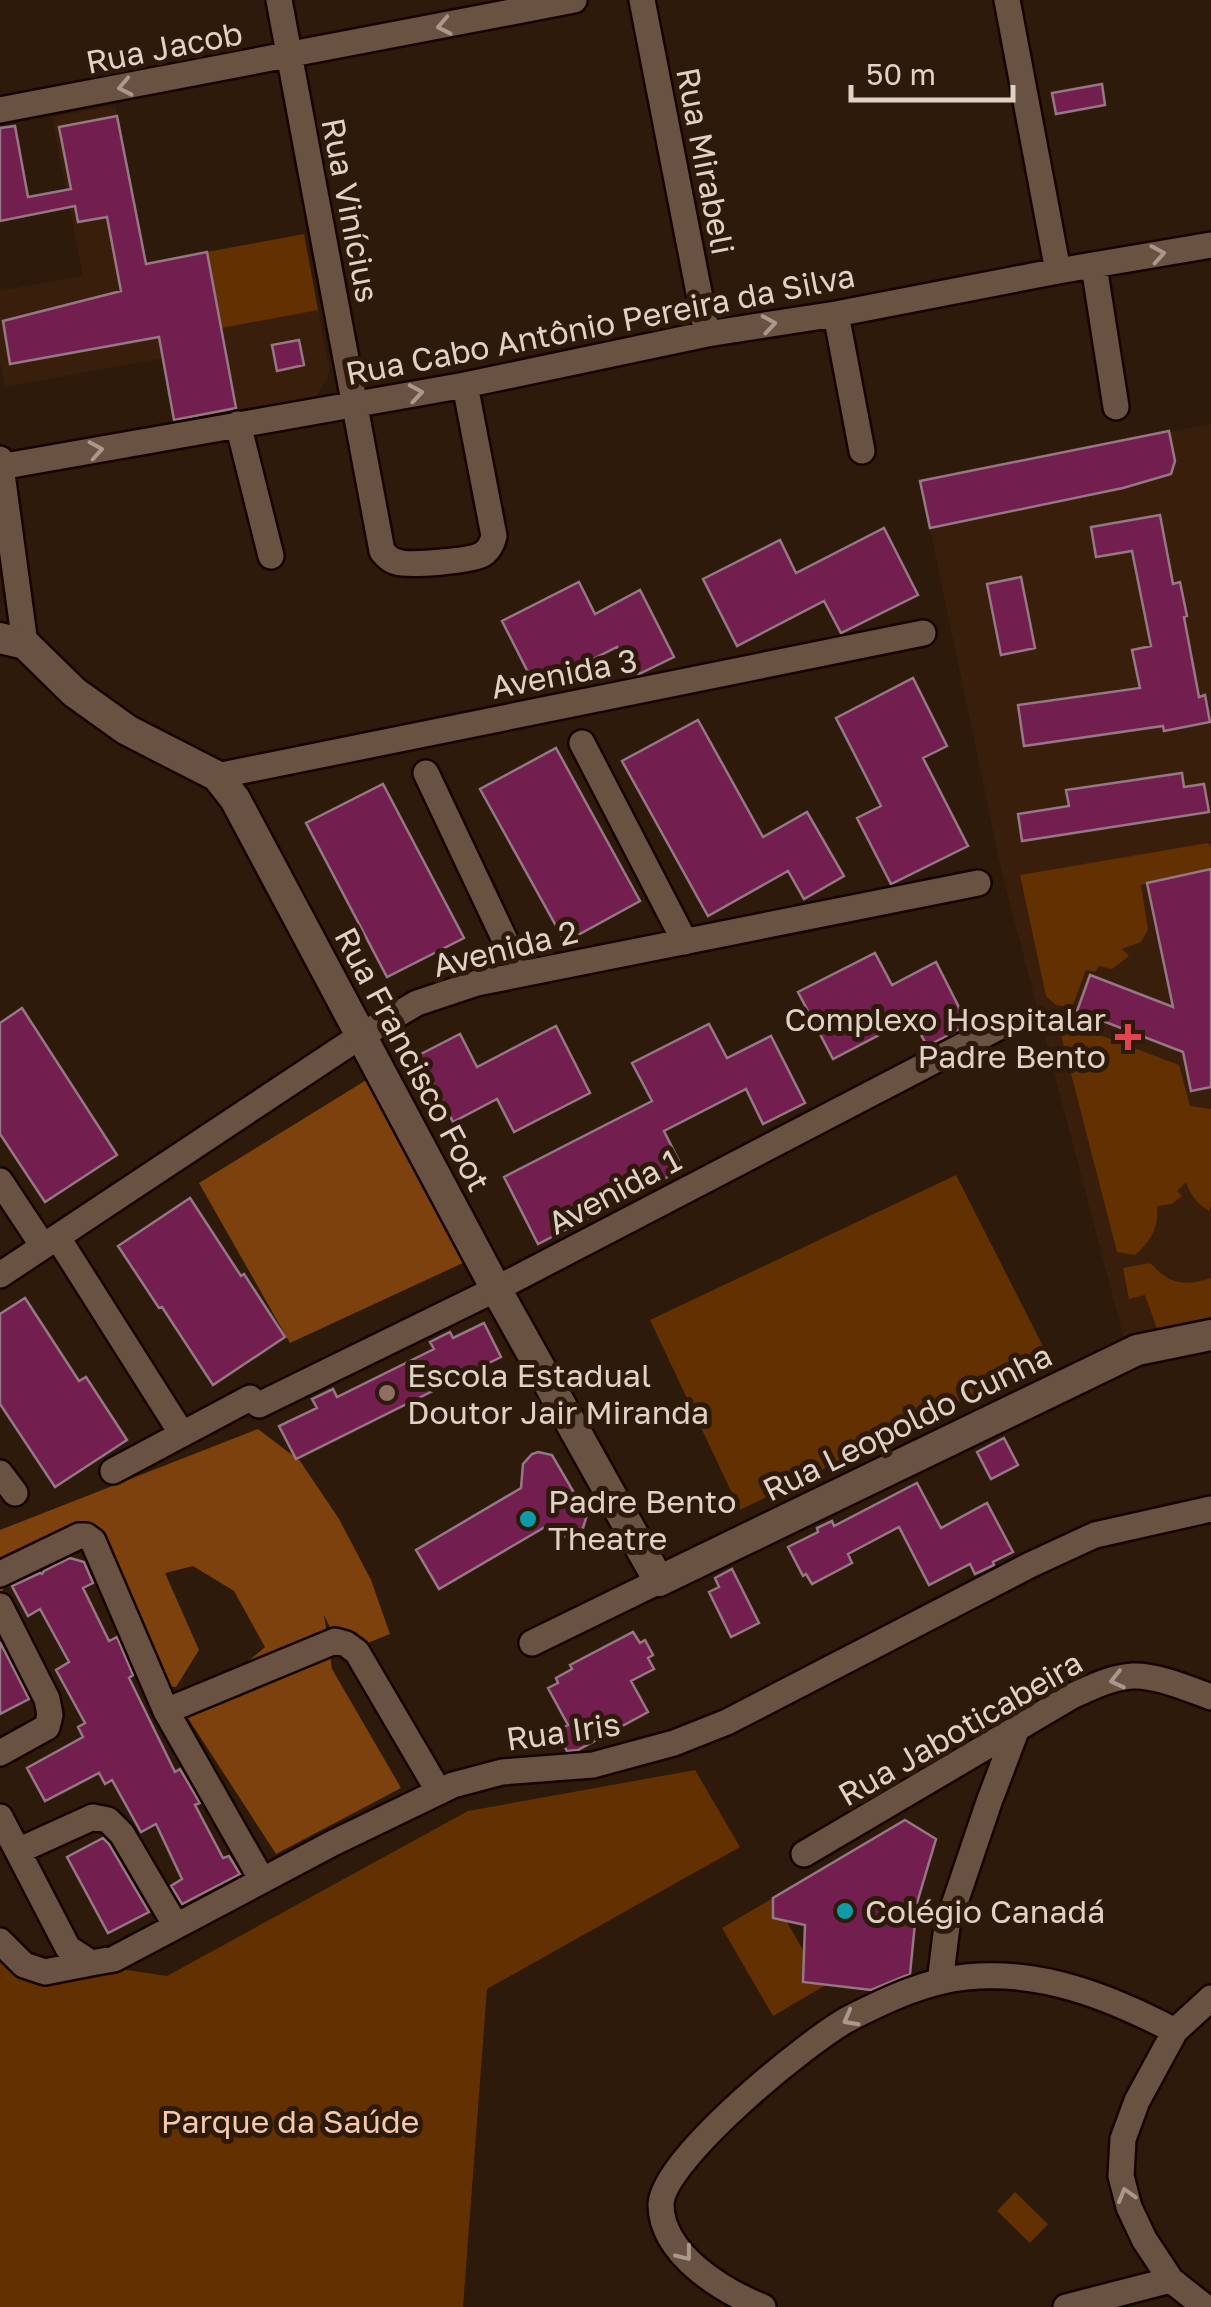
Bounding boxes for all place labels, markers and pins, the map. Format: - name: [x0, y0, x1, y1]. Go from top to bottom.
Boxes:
- place label: Complexo Hospitalar Padre Bento: [785, 1000, 1106, 1075]
- marker: Complexo Hospitalar Padre Bento: [1115, 1024, 1141, 1050]
- place label: Escola Estadual Doutor Jair Miranda: [407, 1356, 709, 1431]
- marker: Escola Estadual Doutor Jair Miranda: [376, 1382, 398, 1404]
- place label: Padre Bento Theatre: [548, 1482, 736, 1557]
- marker: Padre Bento Theatre: [517, 1508, 539, 1530]
- place label: Colégio Canadá: [865, 1892, 1105, 1930]
- marker: Colégio Canadá: [834, 1900, 856, 1922]

